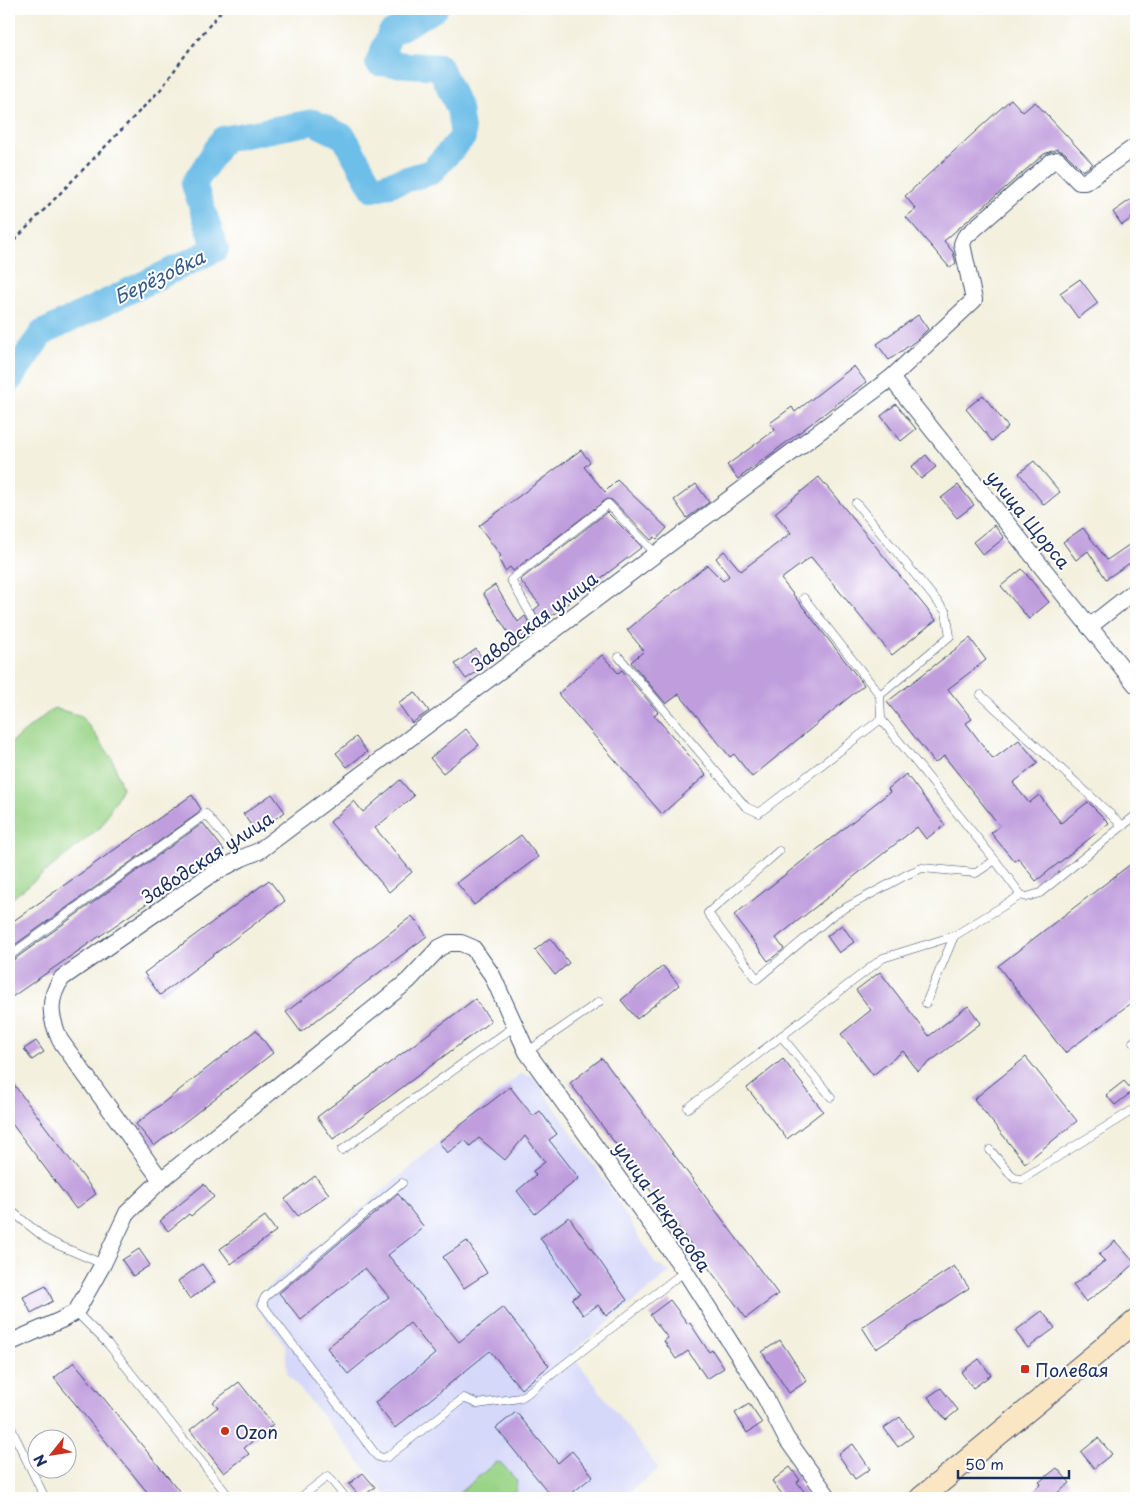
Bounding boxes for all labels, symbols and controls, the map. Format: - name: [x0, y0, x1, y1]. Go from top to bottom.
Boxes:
- water label: Берёзовка: [109, 241, 210, 310]
- street label: улица Щорса: [981, 464, 1078, 575]
- street label: Заводская улица: [465, 564, 603, 678]
- street label: Заводская улица: [136, 804, 279, 910]
- street label: улица Некрасова: [608, 1135, 719, 1277]
- place label: Полевая: [1035, 1356, 1109, 1383]
- marker: Полевая: [1019, 1363, 1031, 1375]
- place label: Ozon: [235, 1418, 278, 1445]
- marker: Ozon: [219, 1425, 231, 1437]
- north arrow: [28, 1430, 78, 1480]
- scale bar: [958, 1447, 1069, 1479]
- text: N: [28, 1451, 52, 1471]
- text: 50 m: [965, 1452, 1004, 1475]

